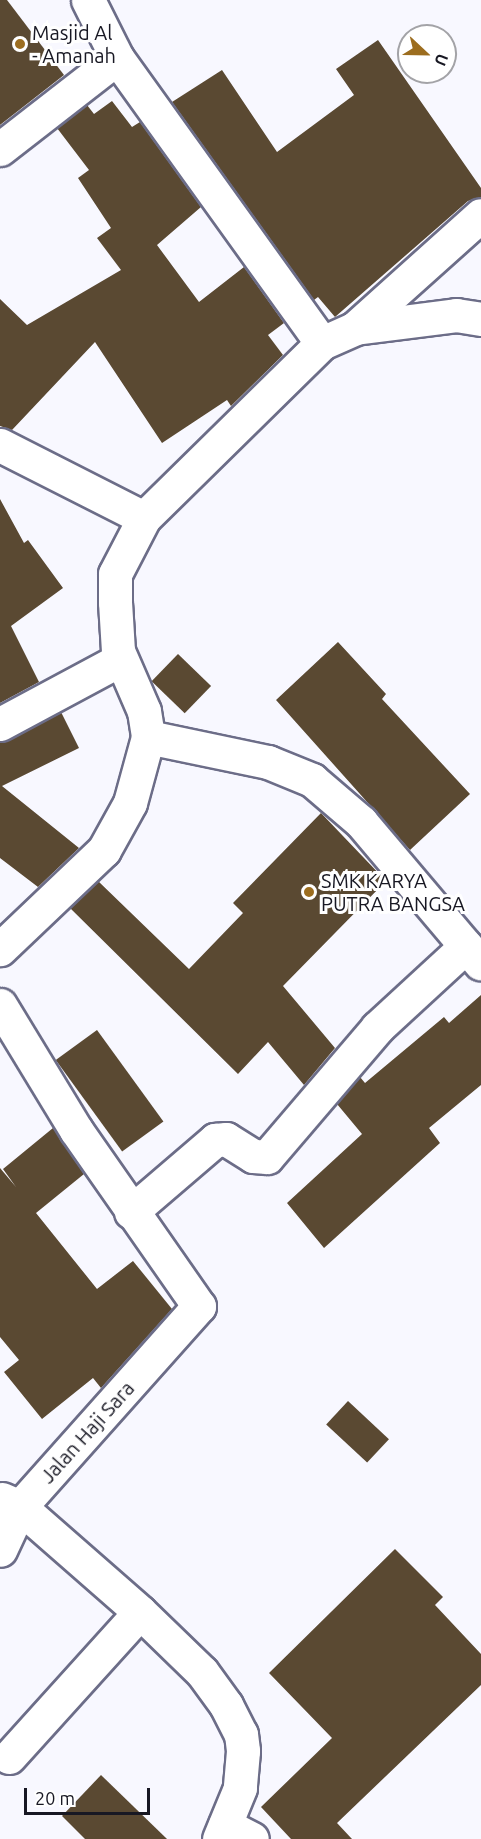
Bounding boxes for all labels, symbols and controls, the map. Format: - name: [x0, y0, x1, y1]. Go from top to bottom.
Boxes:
- place label: Masjid Al - Amanah: [32, 20, 116, 67]
- north arrow: [397, 24, 457, 84]
- marker: Masjid Al - Amanah: [13, 37, 27, 51]
- text: U: [431, 51, 452, 69]
- place label: SMK KARYA PUTRA BANGSA: [321, 868, 465, 915]
- marker: SMK KARYA PUTRA BANGSA: [302, 885, 316, 899]
- street label: Jalan Haji Sara: [35, 1376, 139, 1488]
- scale bar: [27, 1776, 153, 1814]
- text: 20 m: [35, 1788, 75, 1808]

